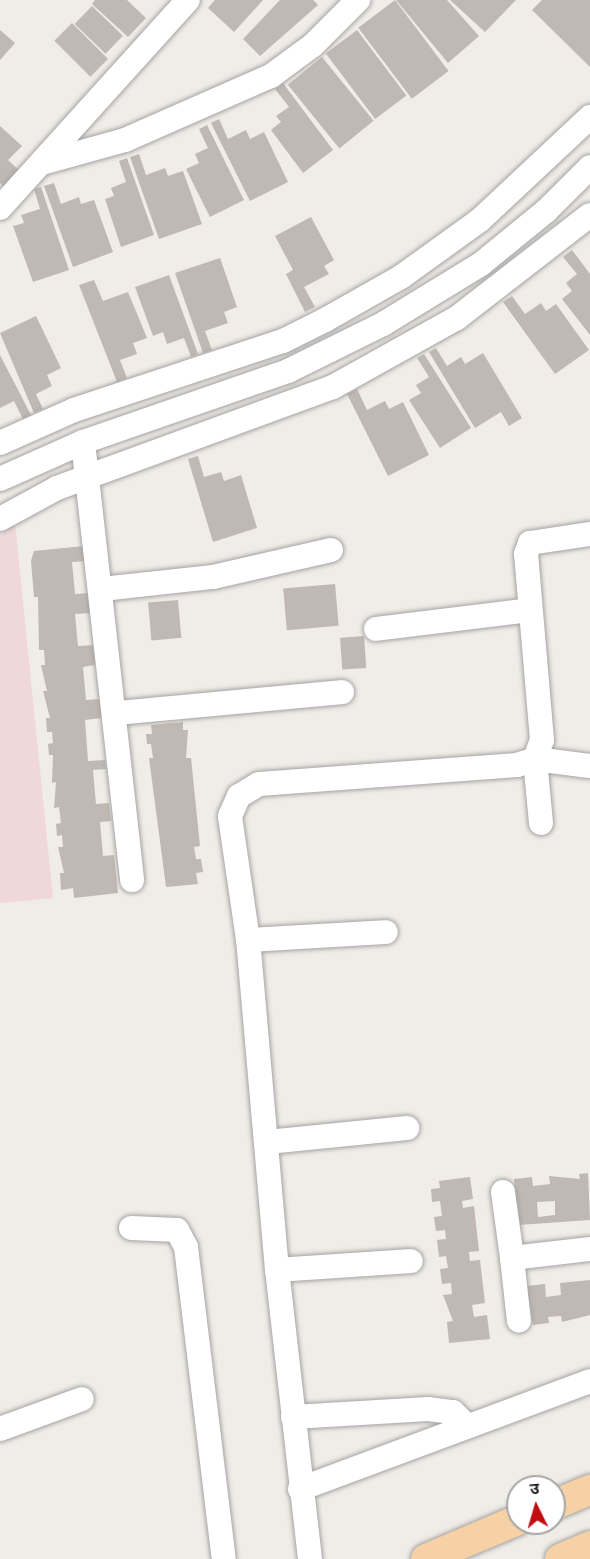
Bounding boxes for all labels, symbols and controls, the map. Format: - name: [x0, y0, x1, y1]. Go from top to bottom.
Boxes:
- north arrow: [506, 1475, 566, 1535]
- text: उ: [529, 1477, 540, 1500]

